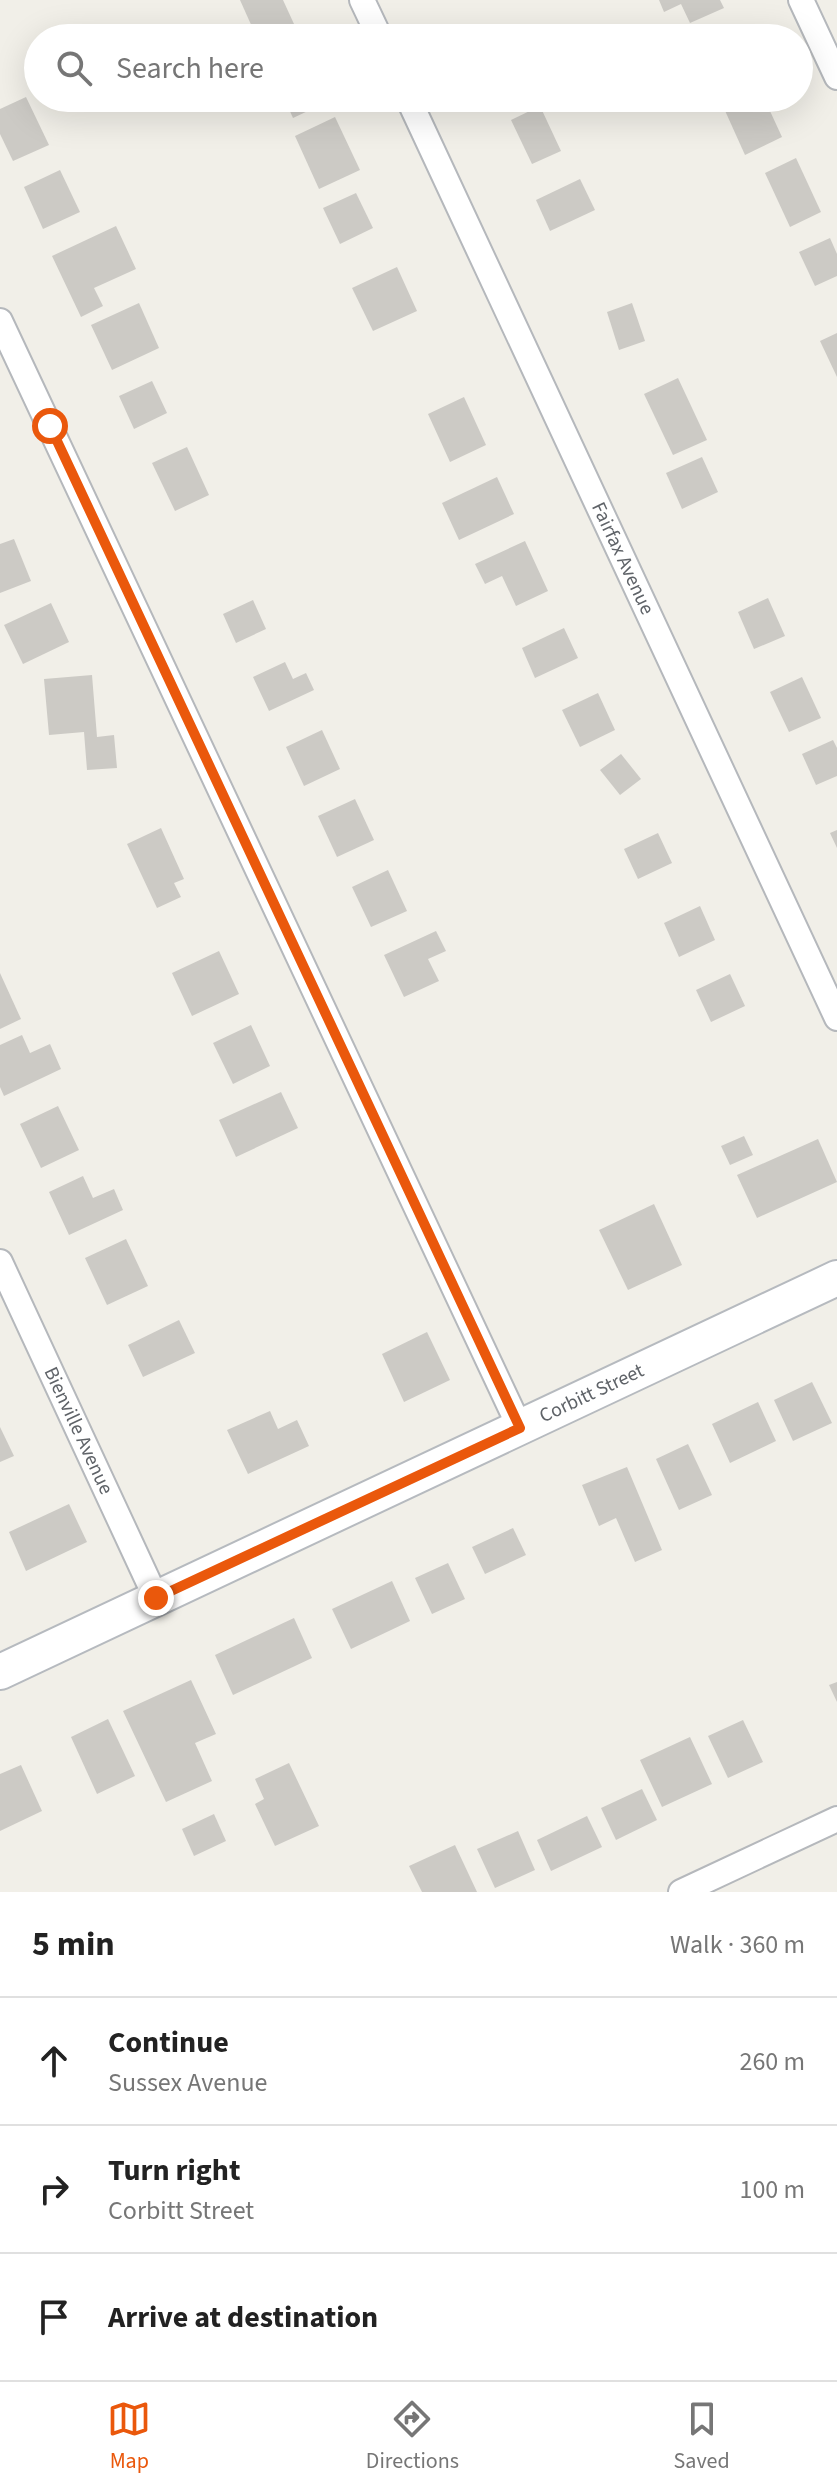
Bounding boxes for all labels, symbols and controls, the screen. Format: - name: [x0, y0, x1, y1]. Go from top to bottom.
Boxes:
- search box: [24, 24, 813, 112]
- icon: search: [52, 46, 96, 90]
- text: Search here: [116, 47, 264, 90]
- route start: [32, 408, 68, 444]
- street label: Fairfax Avenue: [584, 498, 661, 619]
- street label: Corbitt Street: [535, 1357, 649, 1430]
- street label: Bienville Avenue: [37, 1362, 120, 1499]
- route end: [138, 1580, 174, 1616]
- text: 5 min: [32, 1920, 115, 1969]
- text: Walk · 360 m: [670, 1926, 805, 1963]
- text: Continue: [108, 2021, 229, 2064]
- icon: ahead: [32, 2039, 76, 2083]
- text: 260 m: [739, 2043, 805, 2080]
- text: Sussex Avenue: [108, 2064, 267, 2101]
- text: Turn right: [108, 2149, 240, 2192]
- icon: right: [32, 2167, 76, 2211]
- text: 100 m: [739, 2171, 805, 2208]
- text: Corbitt Street: [108, 2192, 254, 2229]
- icon: arrive: [32, 2295, 76, 2339]
- text: Arrive at destination: [108, 2296, 378, 2339]
- tab: Map: [107, 2397, 151, 2477]
- tab: Directions: [366, 2397, 459, 2477]
- tab: Saved: [674, 2397, 730, 2477]

